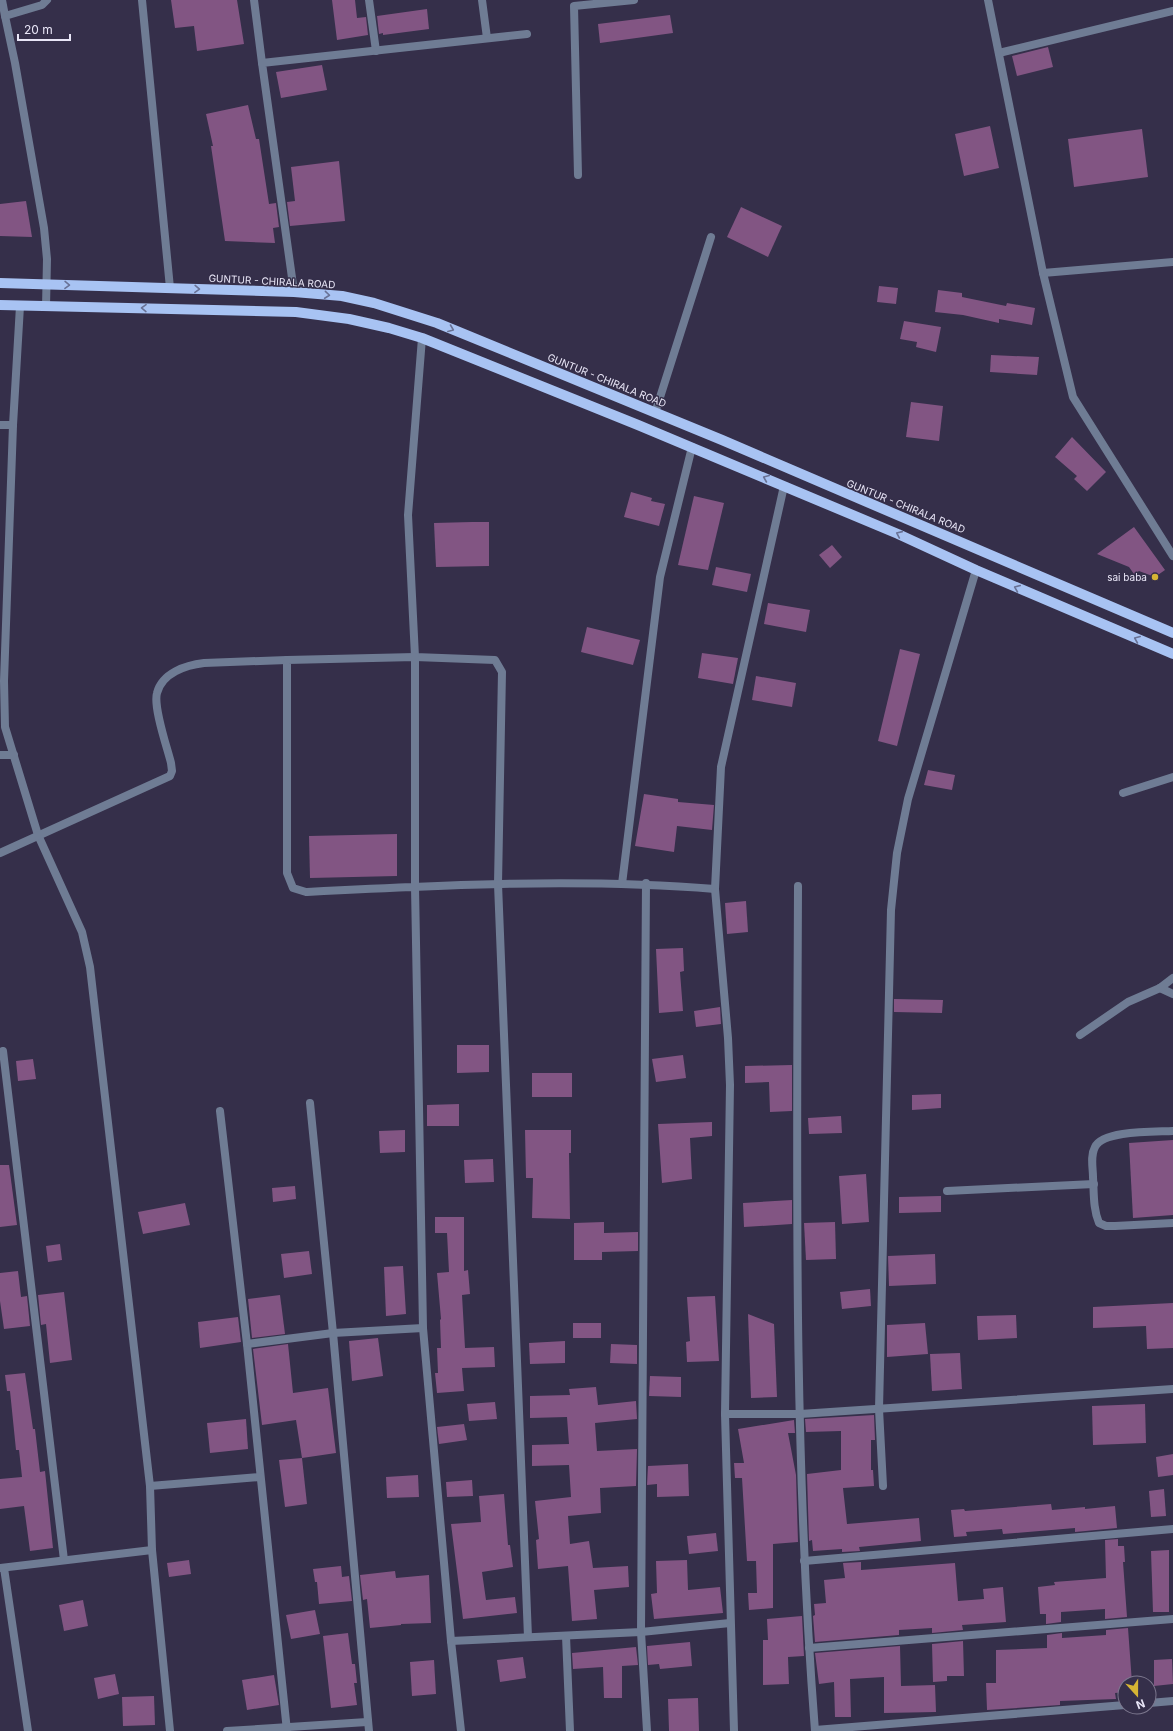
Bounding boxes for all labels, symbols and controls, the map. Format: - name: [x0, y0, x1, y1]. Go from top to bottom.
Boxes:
- scale bar: [18, 16, 70, 42]
- text: 20 m: [24, 22, 53, 37]
- street label: GUNTUR - CHIRALA ROAD: [208, 272, 336, 290]
- one-way arrow: [64, 281, 70, 290]
- one-way arrow: [194, 285, 200, 293]
- one-way arrow: [324, 290, 330, 299]
- one-way arrow: [141, 304, 147, 312]
- one-way arrow: [448, 325, 455, 333]
- street label: GUNTUR - CHIRALA ROAD: [546, 351, 668, 409]
- one-way arrow: [763, 475, 770, 483]
- street label: GUNTUR - CHIRALA ROAD: [845, 477, 967, 535]
- one-way arrow: [896, 531, 903, 539]
- place label: sai baba: [1107, 571, 1147, 583]
- marker: sai baba: [1150, 572, 1160, 582]
- one-way arrow: [1014, 585, 1022, 593]
- one-way arrow: [1134, 635, 1141, 643]
- north arrow: [1117, 1675, 1157, 1715]
- text: N: [1134, 1696, 1147, 1712]

